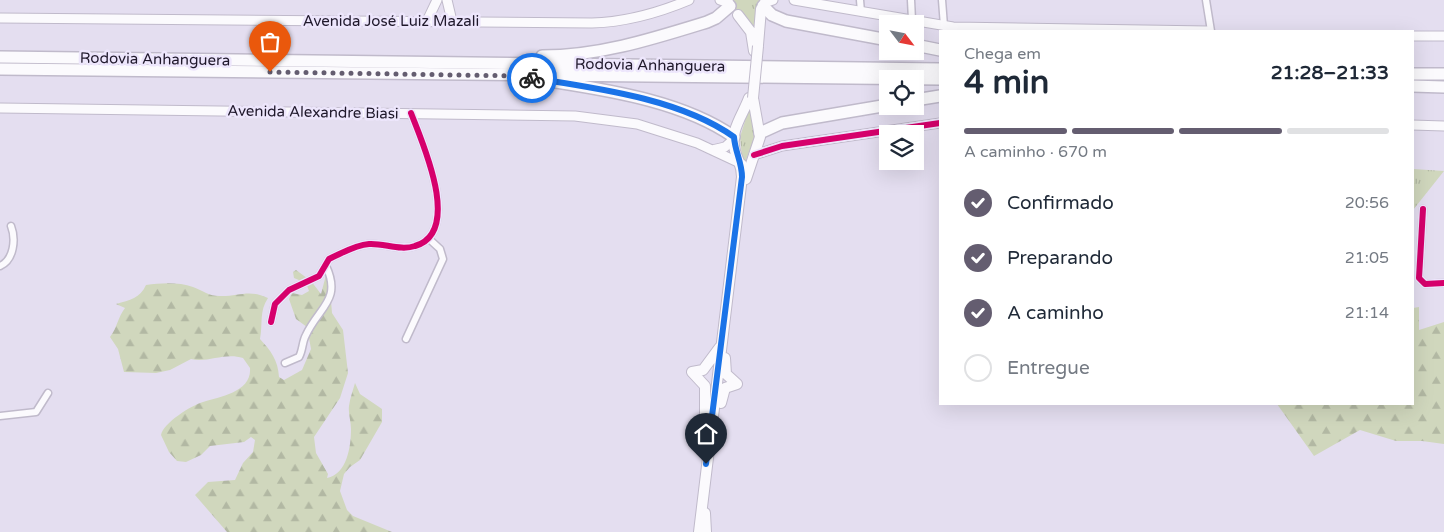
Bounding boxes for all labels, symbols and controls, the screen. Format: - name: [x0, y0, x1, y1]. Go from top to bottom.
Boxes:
- street label: Avenida José Luiz Mazali: [303, 12, 479, 30]
- north arrow: [879, 15, 924, 60]
- map controls: [879, 15, 924, 170]
- pin: [249, 21, 291, 72]
- icon: bag: [256, 28, 284, 56]
- text: Chega em: [964, 44, 1041, 64]
- street label: Rodovia Anhanguera: [80, 49, 230, 69]
- courier: [507, 53, 557, 103]
- street label: Rodovia Anhanguera: [575, 55, 725, 75]
- text: 21:28–21:33: [1271, 62, 1389, 84]
- icon: bike: [518, 64, 546, 92]
- text: 4 min: [964, 64, 1049, 102]
- button: locate: [879, 70, 924, 115]
- street label: Avenida Alexandre Biasi: [227, 102, 399, 122]
- button: layers: [879, 125, 924, 170]
- text: A caminho · 670 m: [964, 142, 1107, 162]
- icon: check: [964, 189, 992, 217]
- text: Confirmado: [1007, 192, 1114, 214]
- text: 20:56: [1345, 193, 1389, 213]
- icon: check: [964, 244, 992, 272]
- text: Preparando: [1007, 247, 1113, 269]
- text: 21:05: [1345, 248, 1389, 268]
- icon: check: [964, 299, 992, 327]
- text: A caminho: [1007, 302, 1104, 324]
- text: 21:14: [1345, 303, 1389, 323]
- text: Entregue: [1007, 357, 1090, 379]
- pin: [685, 413, 727, 464]
- icon: home: [692, 420, 720, 448]

